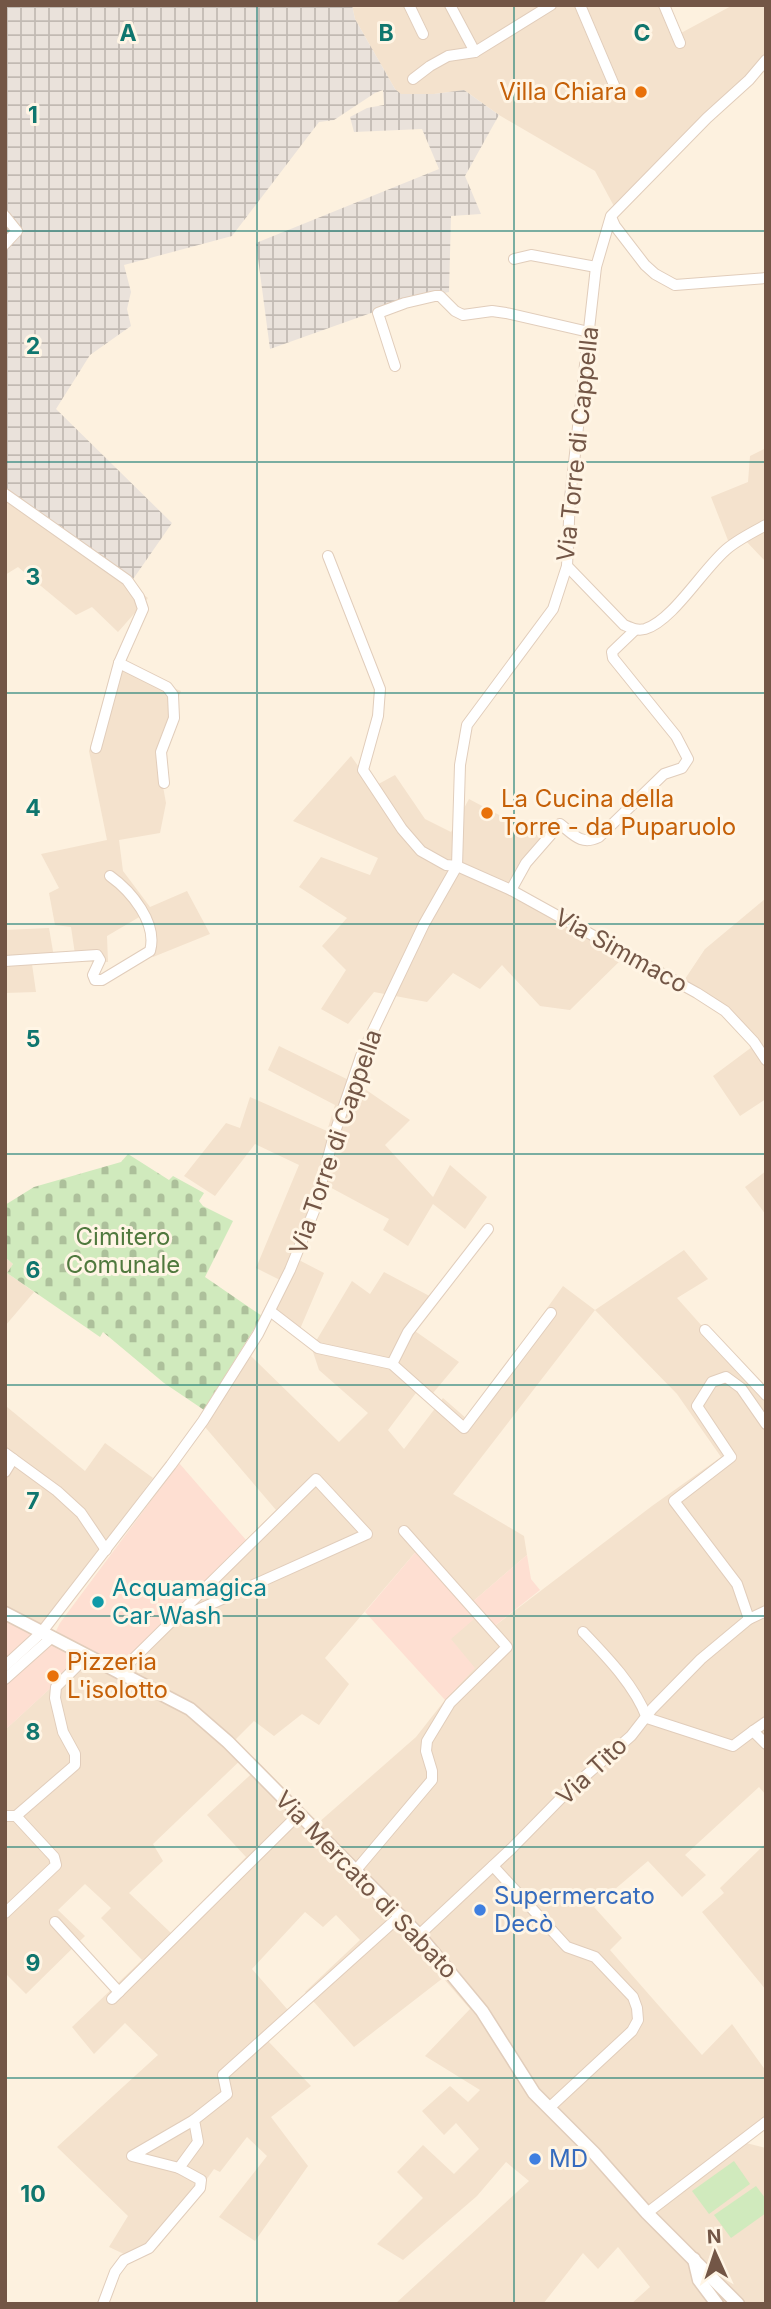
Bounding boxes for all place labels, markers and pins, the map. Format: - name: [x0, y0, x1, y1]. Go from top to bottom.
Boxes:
- place label: Villa Chiara: [499, 77, 627, 106]
- marker: Villa Chiara: [633, 84, 649, 100]
- place label: La Cucina della Torre - da Puparuolo: [501, 784, 736, 841]
- marker: La Cucina della Torre - da Puparuolo: [479, 805, 495, 821]
- place label: Acquamagica Car Wash: [112, 1573, 267, 1630]
- marker: Acquamagica Car Wash: [90, 1594, 106, 1610]
- place label: Pizzeria L'isolotto: [67, 1647, 168, 1704]
- marker: Pizzeria L'isolotto: [45, 1668, 61, 1684]
- place label: Supermercato Decò: [494, 1881, 655, 1938]
- marker: Supermercato Decò: [472, 1902, 488, 1918]
- place label: MD: [549, 2144, 588, 2173]
- marker: MD: [527, 2151, 543, 2167]

